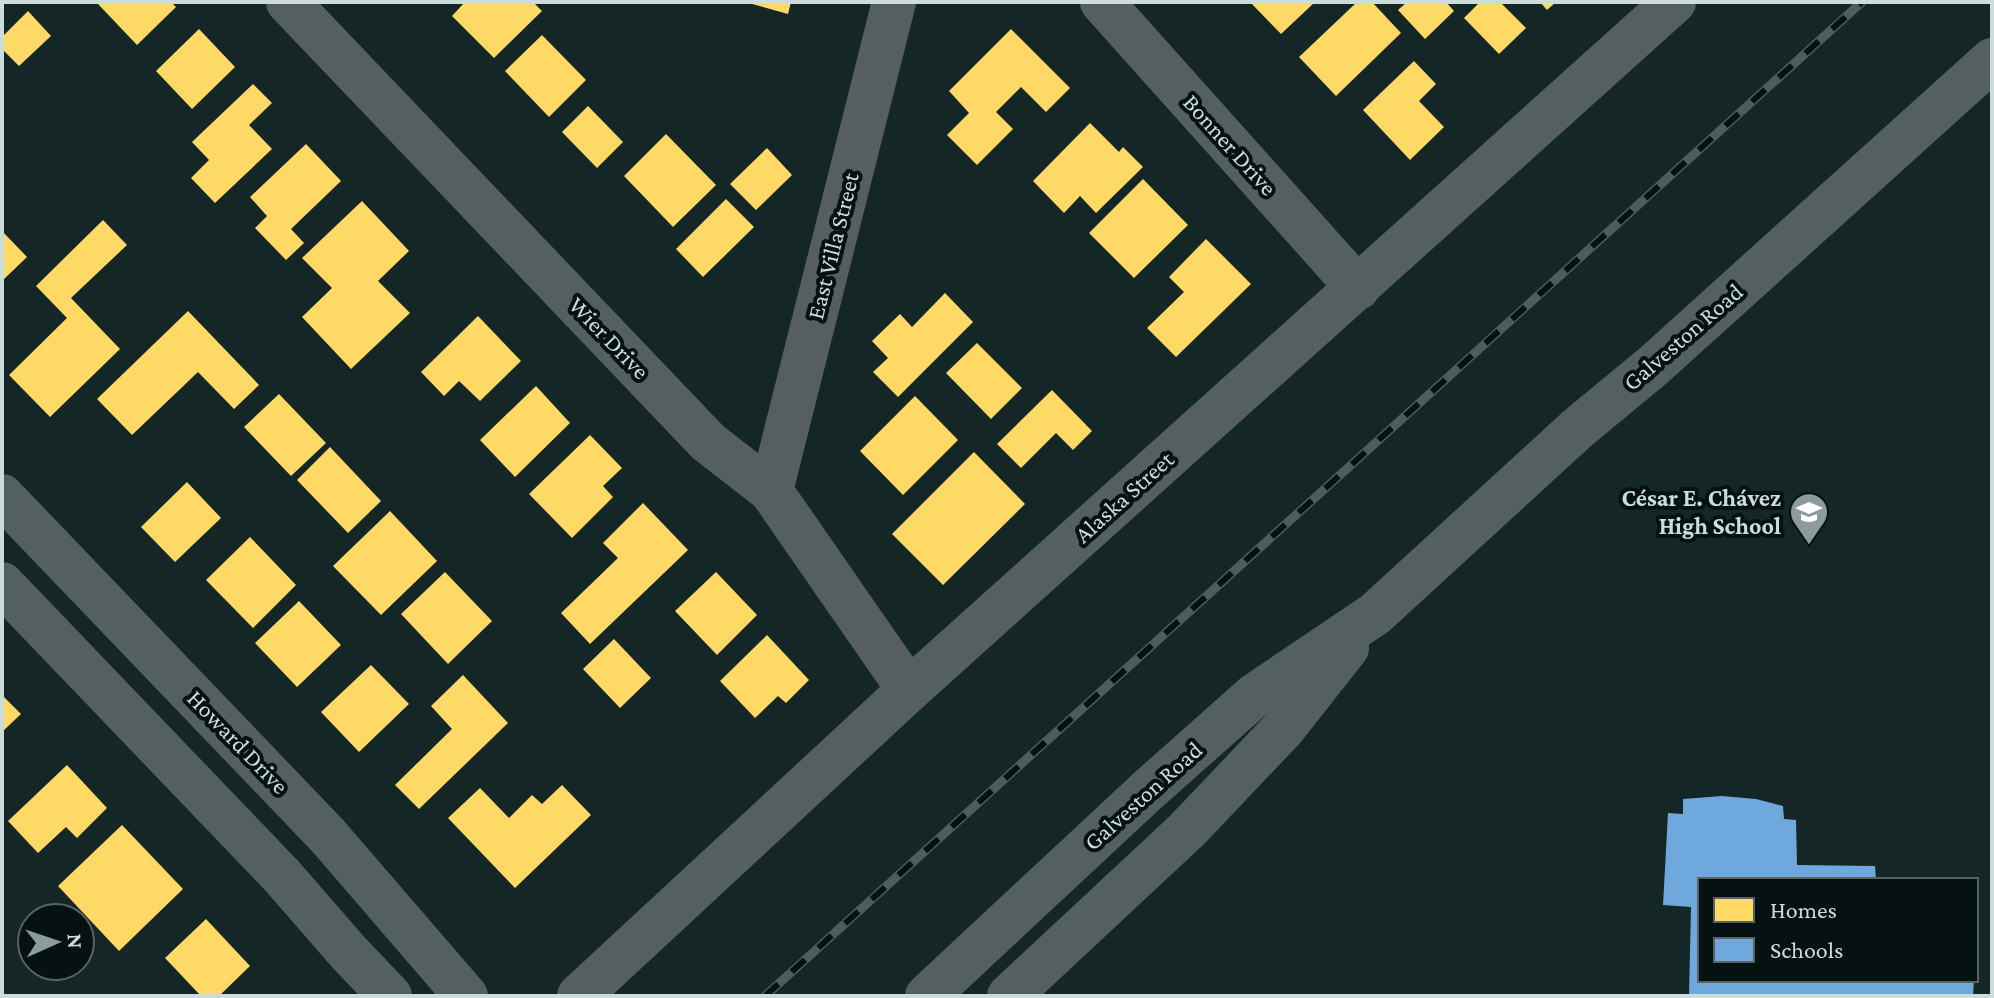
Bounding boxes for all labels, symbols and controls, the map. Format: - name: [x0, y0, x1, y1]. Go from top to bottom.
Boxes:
- street label: Bonner Drive: [1178, 89, 1283, 201]
- street label: East Villa Street: [801, 169, 864, 322]
- street label: Galveston Road: [1618, 277, 1748, 396]
- street label: Wier Drive: [564, 291, 655, 384]
- street label: Alaska Street: [1069, 445, 1179, 548]
- place label: César E. Chávez High School: [1621, 484, 1781, 539]
- school or university icon: César E. Chávez High School: [1788, 491, 1830, 546]
- street label: Howard Drive: [182, 684, 294, 799]
- street label: Galveston Road: [1078, 735, 1207, 856]
- legend: [1698, 878, 1978, 982]
- text: Homes: [1770, 896, 1837, 923]
- north arrow: [16, 902, 96, 982]
- text: N: [63, 933, 88, 949]
- text: Schools: [1770, 936, 1844, 963]

